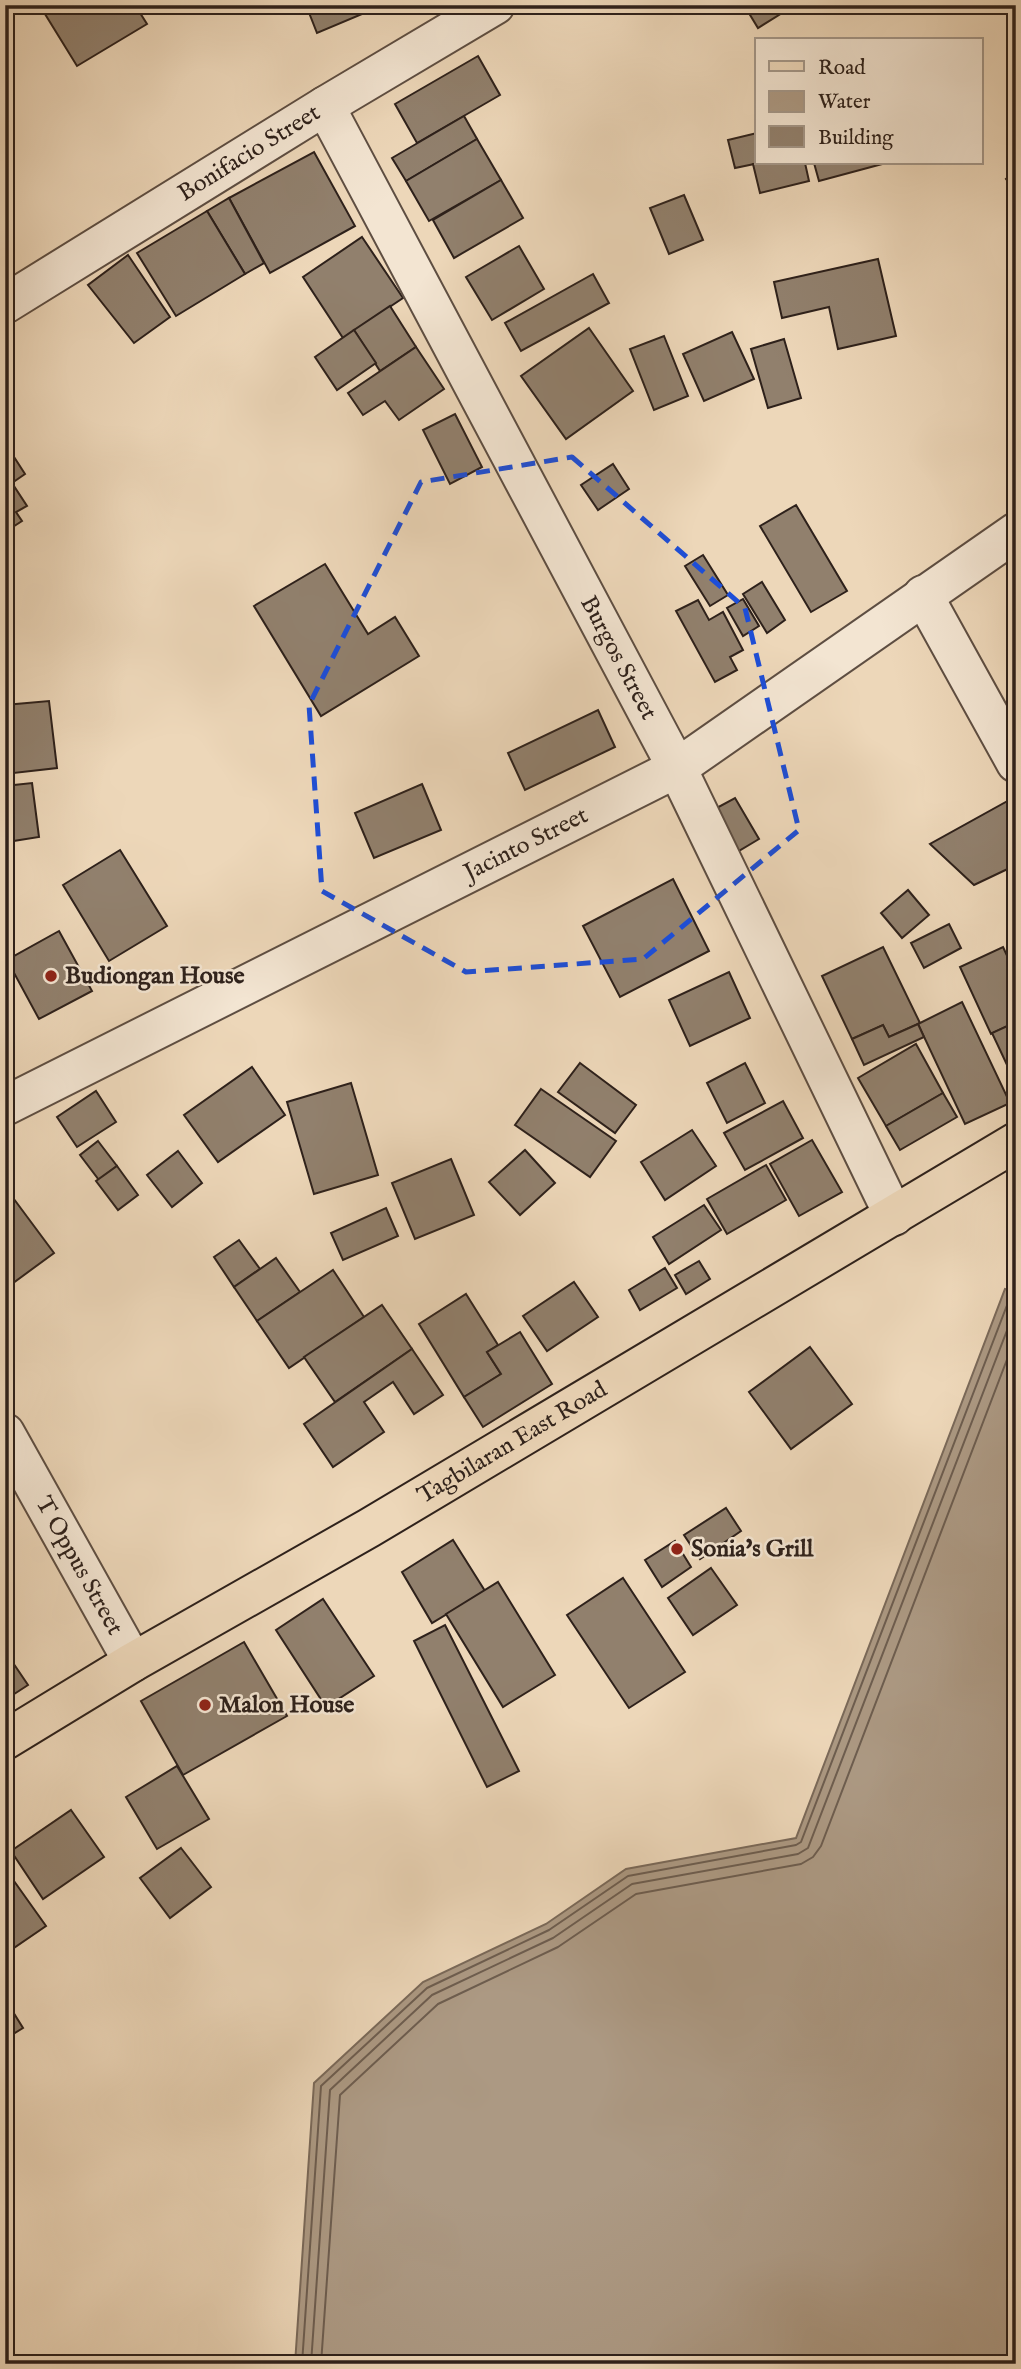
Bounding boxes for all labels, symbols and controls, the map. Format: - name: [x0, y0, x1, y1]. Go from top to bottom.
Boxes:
- legend: [755, 38, 982, 164]
- text: Road: [818, 55, 866, 82]
- text: Water: [818, 89, 871, 116]
- street label: Bonifacio Street: [172, 97, 326, 209]
- text: Building: [818, 125, 894, 152]
- street label: Burgos Street: [573, 590, 664, 725]
- street label: Jacinto Street: [456, 800, 593, 890]
- place label: Budiongan House: [65, 961, 244, 992]
- marker: Budiongan House: [43, 968, 59, 984]
- street label: Tagbilaran East Road: [412, 1374, 613, 1511]
- street label: T Oppus Street: [28, 1491, 130, 1641]
- place label: Sonia's Grill: [691, 1534, 814, 1565]
- marker: Sonia's Grill: [669, 1541, 685, 1557]
- place label: Malon House: [219, 1690, 354, 1721]
- marker: Malon House: [197, 1697, 213, 1713]

